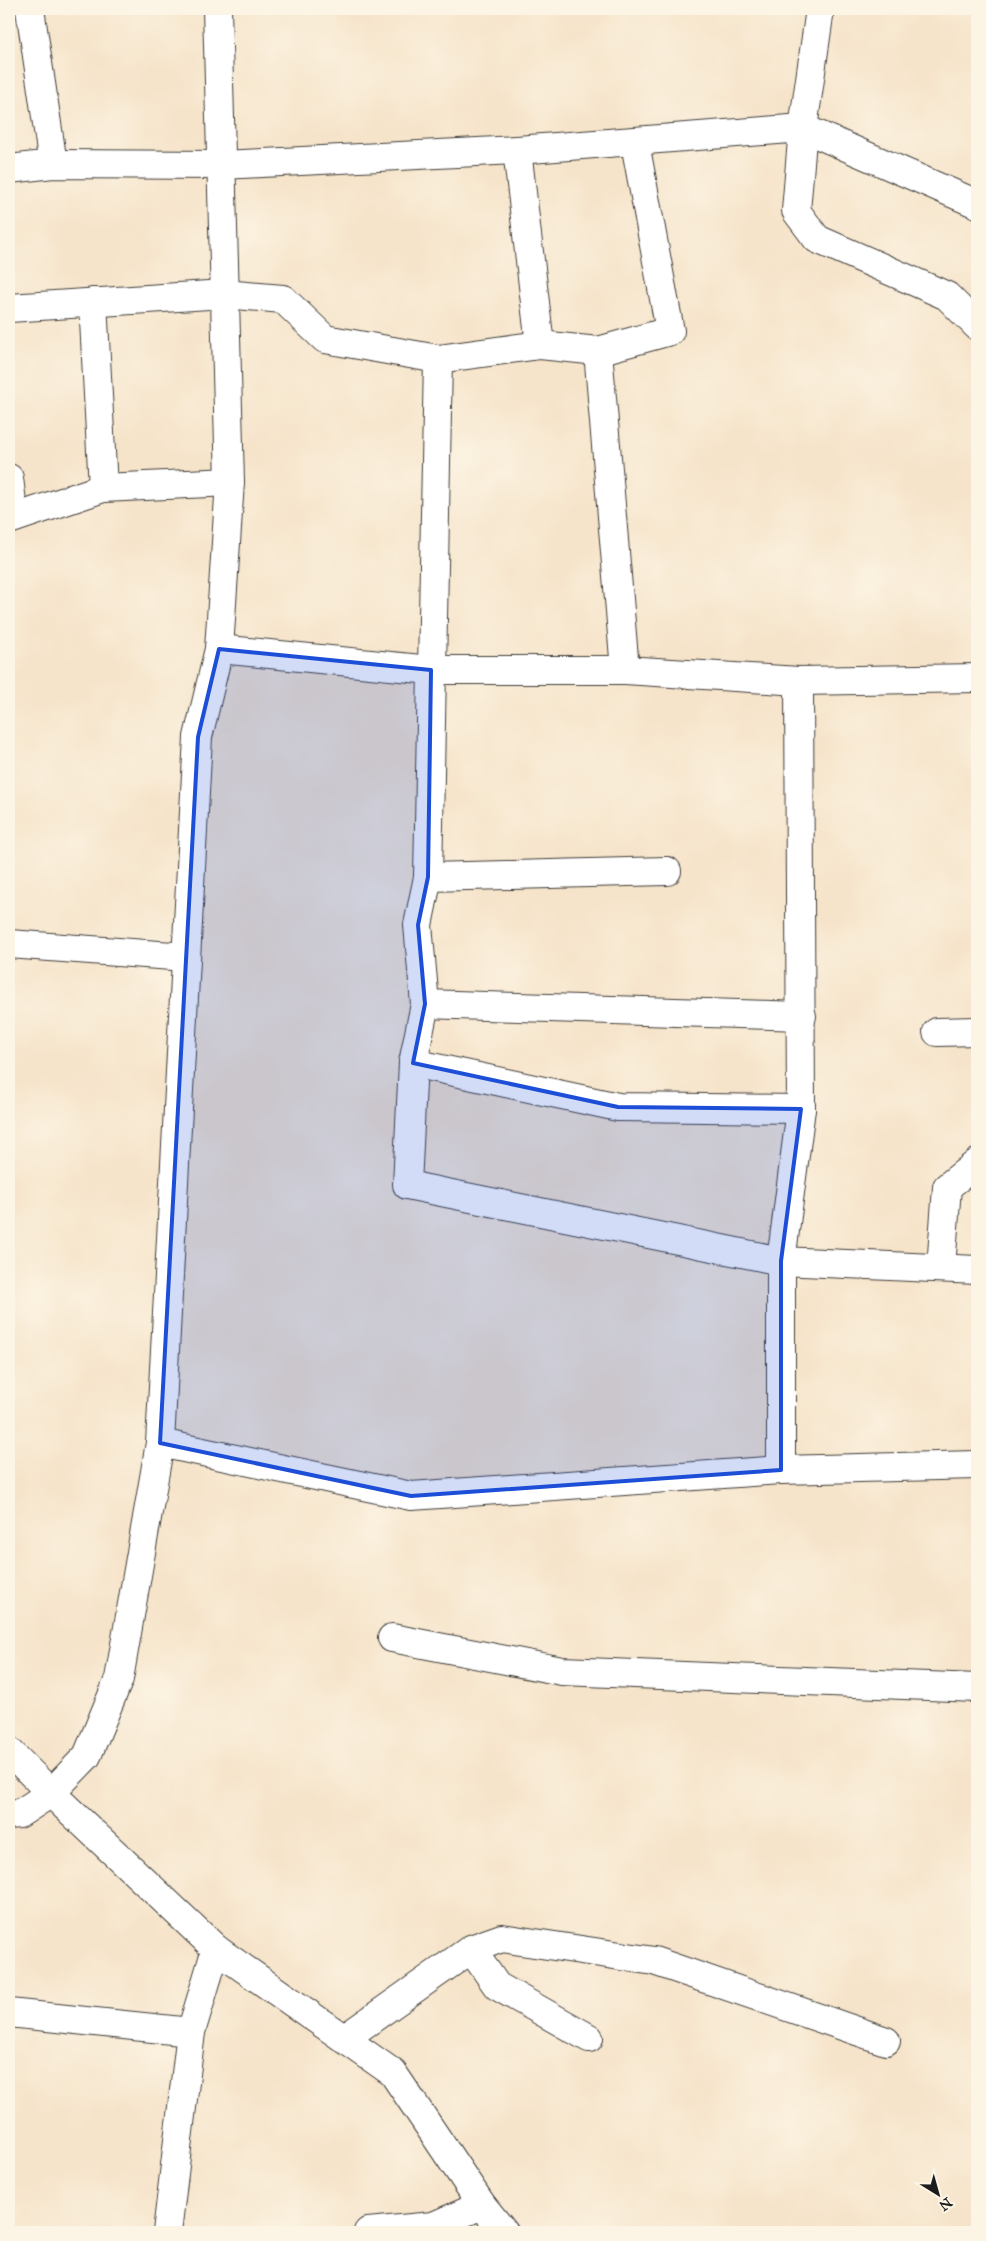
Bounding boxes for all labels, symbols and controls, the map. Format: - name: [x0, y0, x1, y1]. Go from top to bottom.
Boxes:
- north arrow: [914, 2168, 964, 2218]
- text: N: [936, 2194, 955, 2214]

